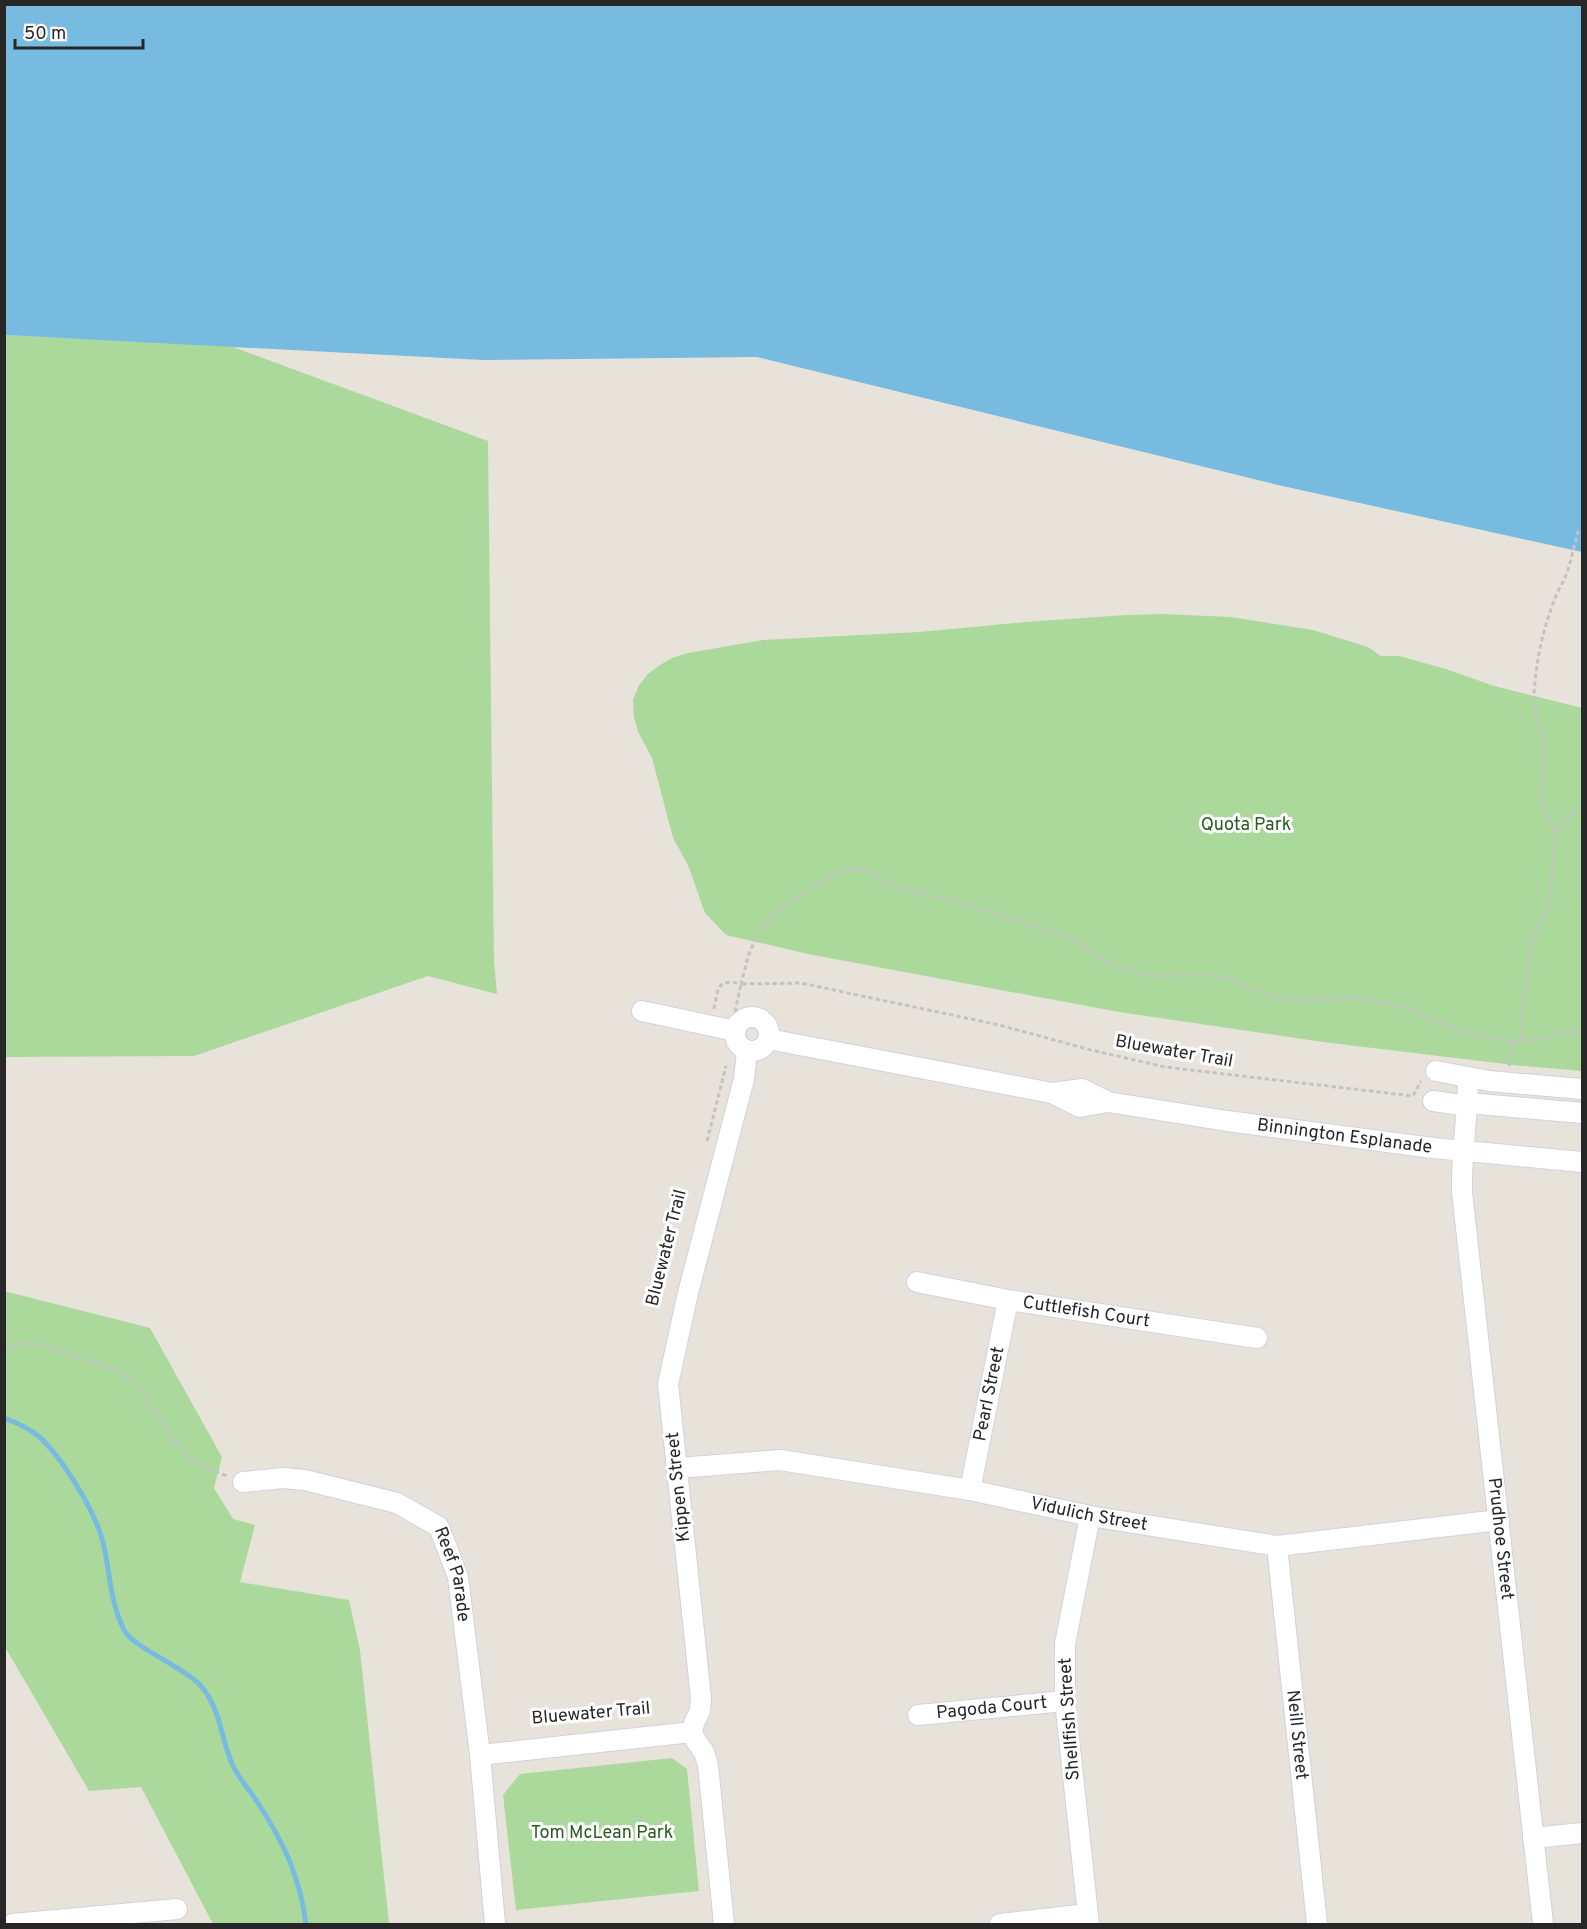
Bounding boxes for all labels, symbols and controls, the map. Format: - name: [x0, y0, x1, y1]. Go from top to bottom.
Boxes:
- scale bar: [15, 12, 142, 50]
- text: 50 m: [24, 23, 66, 46]
- park label: Quota Park: [1201, 814, 1291, 837]
- street label: Bluewater Trail: [1113, 1030, 1235, 1074]
- street label: Binnington Esplanade: [1256, 1114, 1434, 1159]
- street label: Bluewater Trail: [641, 1187, 693, 1309]
- street label: Cuttlefish Court: [1021, 1291, 1152, 1333]
- street label: Pearl Street: [969, 1344, 1010, 1443]
- street label: Kippen Street: [662, 1431, 696, 1543]
- street label: Prudhoe Street: [1482, 1476, 1519, 1601]
- street label: Vidulich Street: [1028, 1492, 1149, 1537]
- street label: Reef Parade: [428, 1523, 475, 1623]
- street label: Shellfish Street: [1054, 1657, 1086, 1781]
- street label: Neill Street: [1281, 1689, 1313, 1781]
- street label: Pagoda Court: [935, 1691, 1048, 1725]
- street label: Bluewater Trail: [531, 1697, 651, 1731]
- park label: Tom McLean Park: [531, 1822, 673, 1845]

